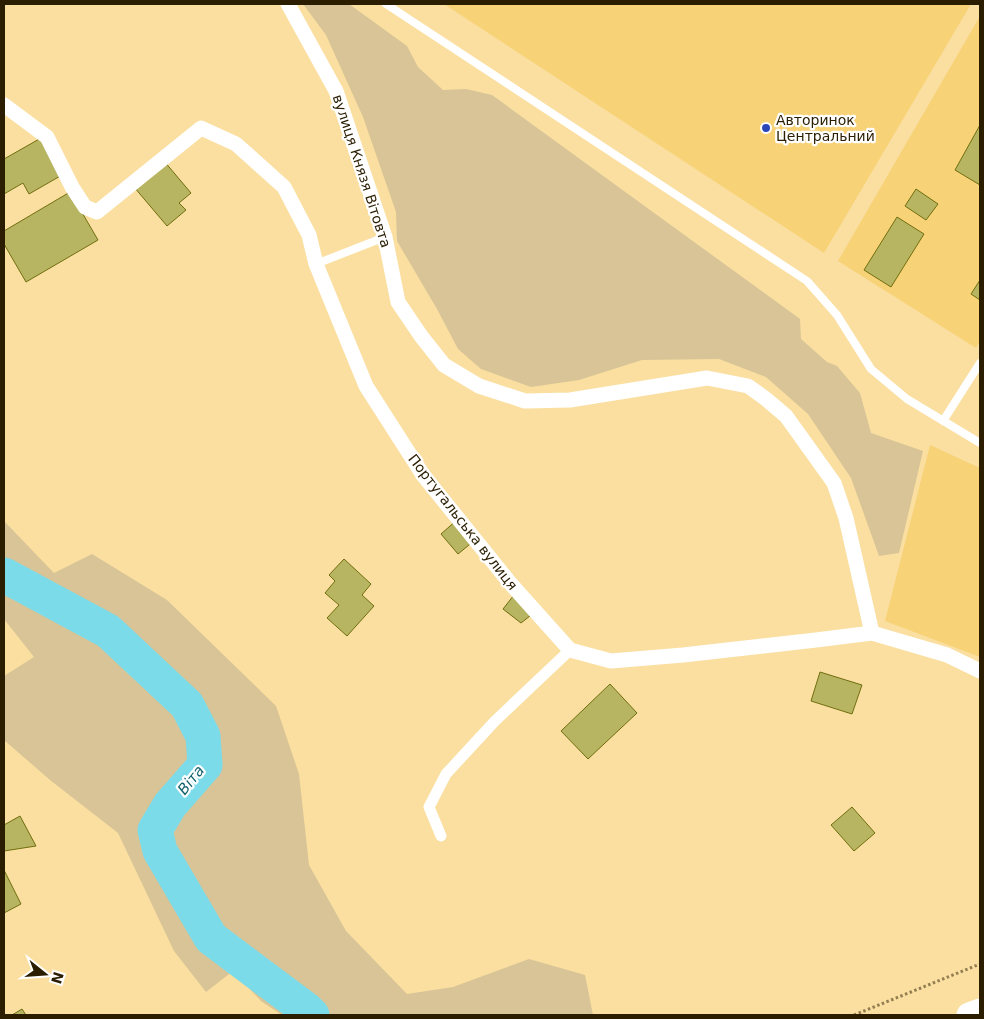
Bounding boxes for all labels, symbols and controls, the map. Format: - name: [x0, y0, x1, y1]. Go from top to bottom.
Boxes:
- street label: вулиця Князя Вітовта: [330, 92, 394, 250]
- place label: Авторинок Центральний: [776, 112, 875, 144]
- marker: Авторинок Центральний: [760, 122, 772, 134]
- street label: Португальська вулиця: [405, 451, 521, 593]
- water label: Віта: [174, 762, 208, 798]
- north arrow: [20, 949, 70, 999]
- text: N: [48, 970, 67, 986]

